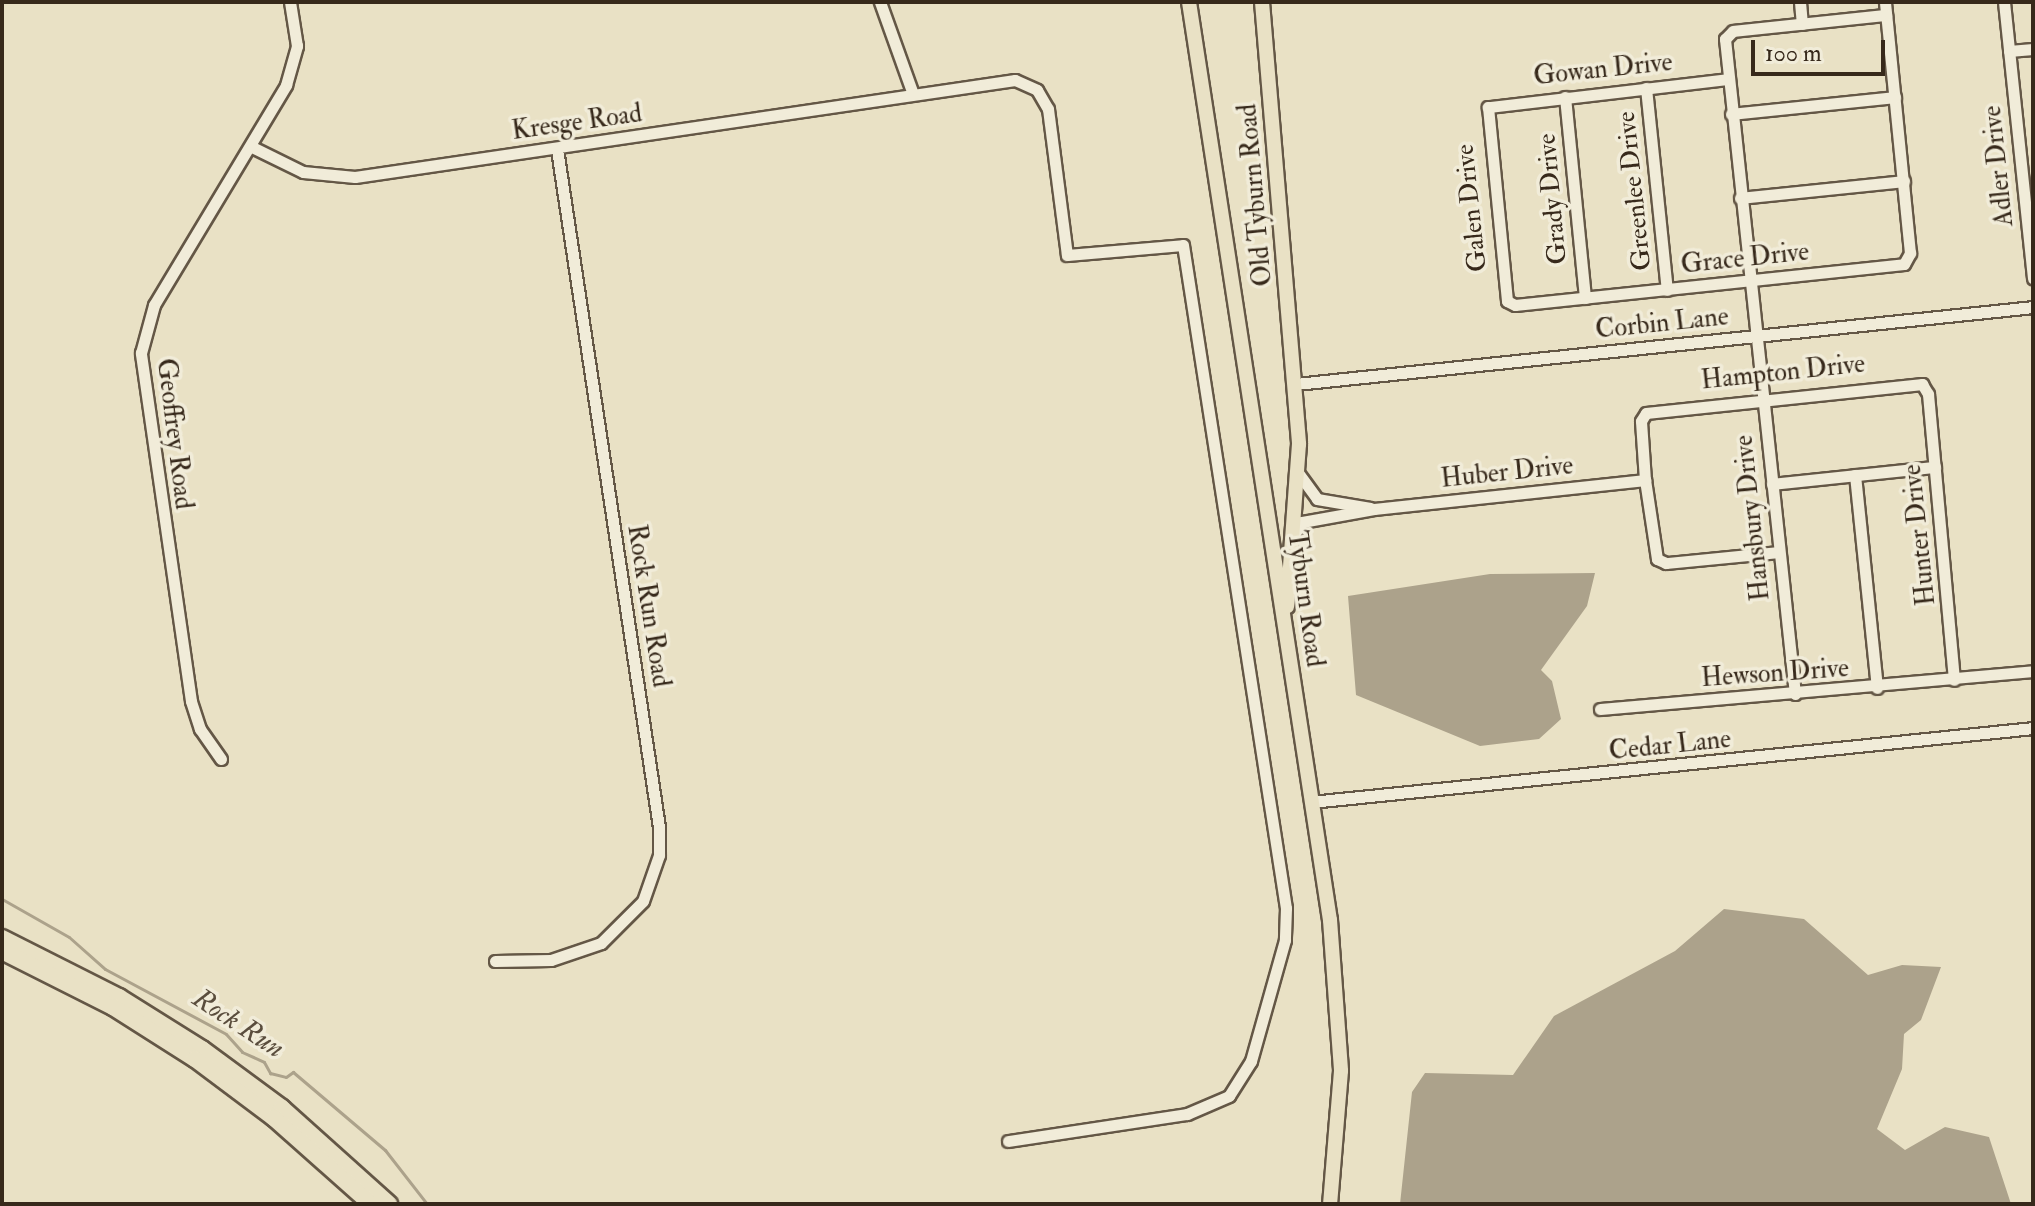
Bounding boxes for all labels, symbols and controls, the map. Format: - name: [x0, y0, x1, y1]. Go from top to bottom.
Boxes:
- scale bar: [1755, 24, 1889, 74]
- text: 100 m: [1765, 38, 1822, 69]
- street label: Gowan Drive: [1532, 47, 1674, 93]
- street label: Kresge Road: [510, 98, 644, 148]
- street label: Old Tyburn Road: [1232, 102, 1280, 288]
- street label: Adler Drive: [1977, 104, 2021, 228]
- street label: Greenlee Drive: [1611, 110, 1659, 272]
- street label: Grady Drive: [1532, 132, 1574, 266]
- street label: Galen Drive: [1450, 143, 1494, 273]
- street label: Grace Drive: [1679, 237, 1811, 281]
- street label: Corbin Lane: [1594, 302, 1730, 346]
- street label: Hampton Drive: [1700, 349, 1866, 397]
- street label: Geoffrey Road: [149, 357, 199, 511]
- street label: Hansbury Drive: [1729, 434, 1777, 602]
- street label: Huber Drive: [1439, 451, 1575, 495]
- street label: Hunter Drive: [1897, 463, 1943, 607]
- street label: Rock Run Road: [620, 522, 676, 690]
- street label: Tyburn Road: [1280, 529, 1330, 669]
- street label: Hewson Drive: [1700, 653, 1850, 695]
- street label: Cedar Lane: [1608, 724, 1732, 768]
- water label: Rock Run: [186, 982, 290, 1066]

